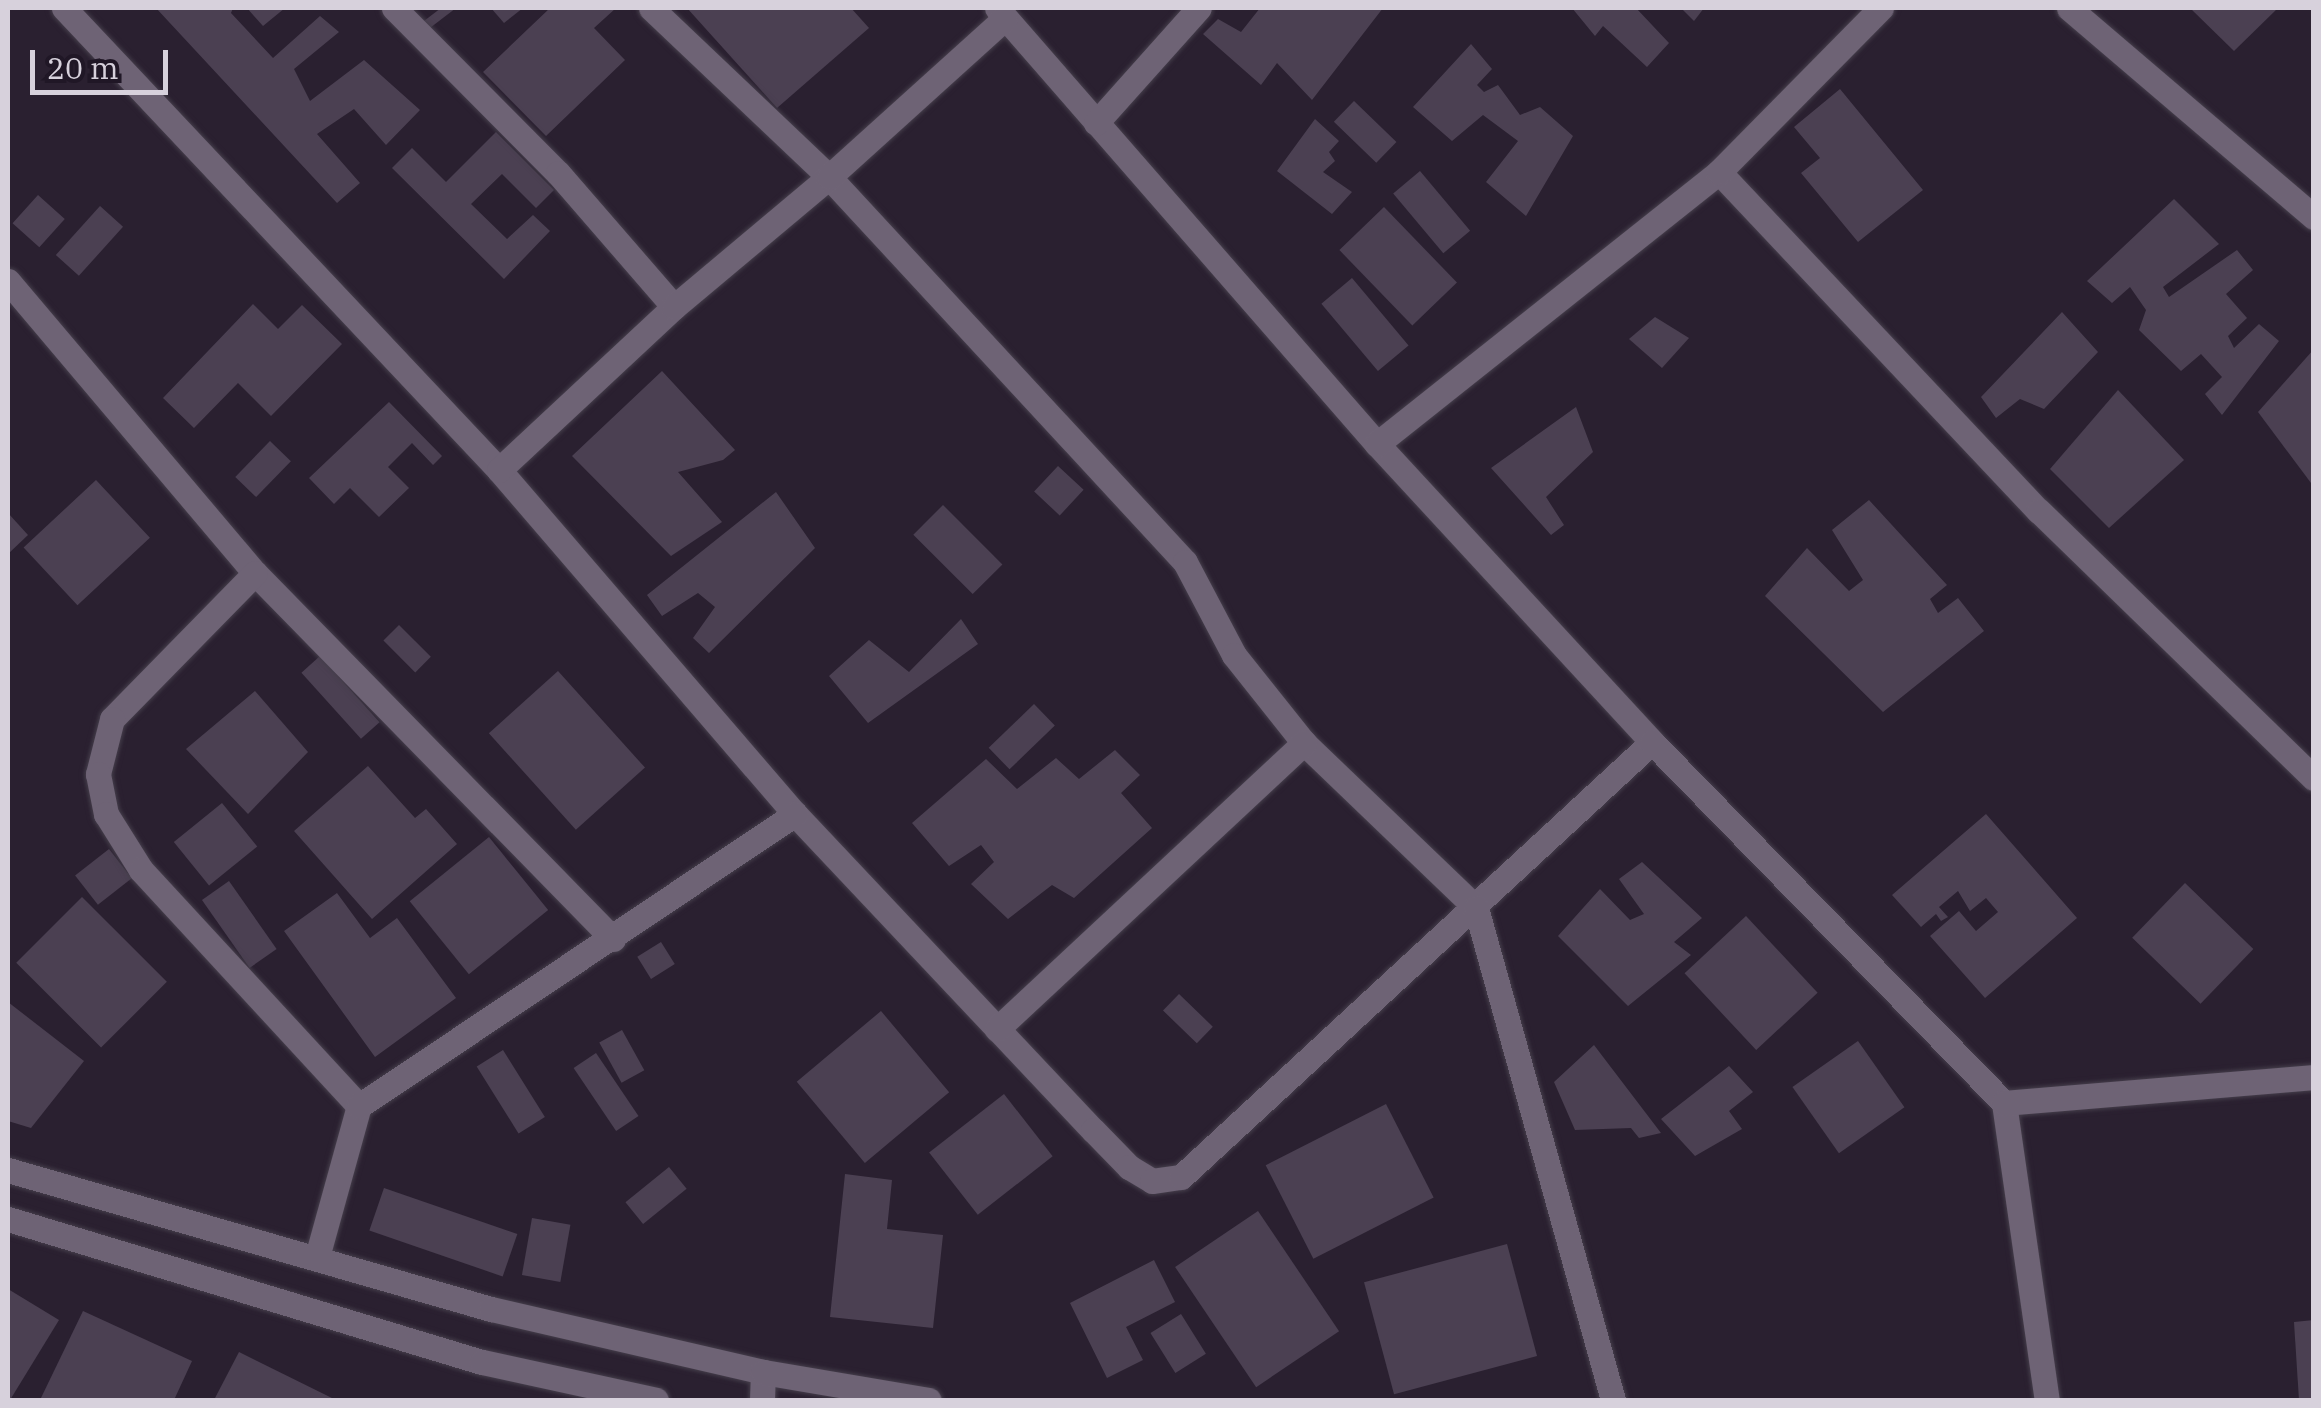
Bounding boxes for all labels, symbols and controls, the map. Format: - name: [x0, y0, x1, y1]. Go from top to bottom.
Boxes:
- scale bar: [35, 30, 172, 92]
- text: 20 m: [47, 48, 119, 87]

